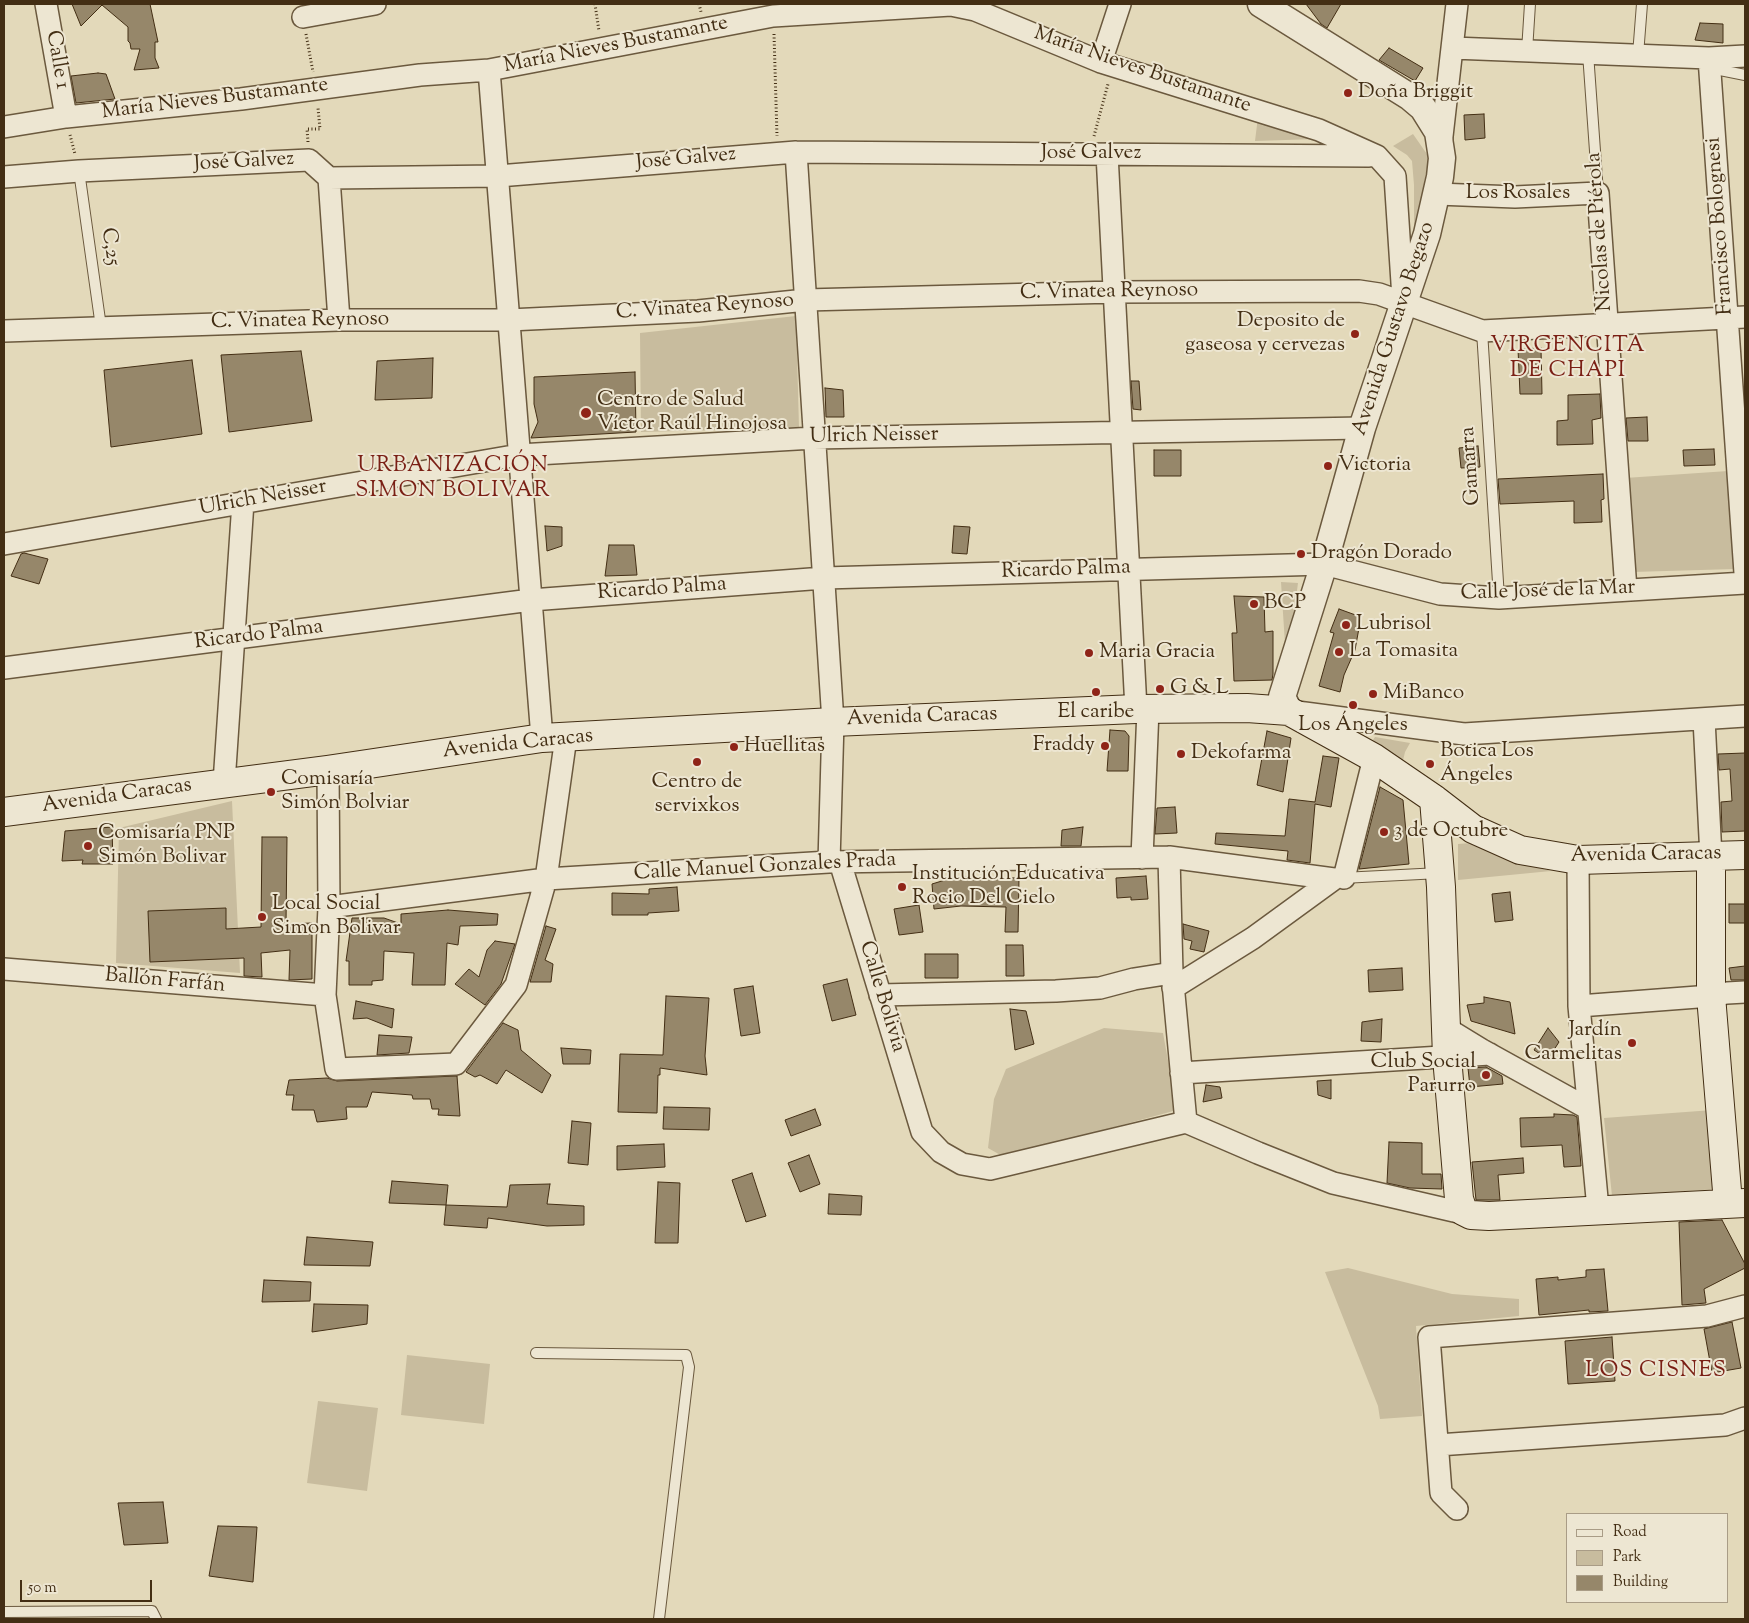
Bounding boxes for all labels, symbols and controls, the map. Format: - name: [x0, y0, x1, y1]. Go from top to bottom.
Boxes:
- street label: María Nieves Bustamante: [502, 12, 730, 80]
- street label: María Nieves Bustamante: [1030, 22, 1254, 120]
- street label: Calle 1: [38, 29, 74, 91]
- street label: María Nieves Bustamante: [100, 74, 330, 126]
- place label: Doña Briggit: [1358, 80, 1473, 106]
- marker: Doña Briggit: [1342, 87, 1354, 99]
- street label: Francisco Bolognesi: [1702, 136, 1740, 316]
- street label: José Galvez: [1041, 141, 1141, 167]
- street label: José Galvez: [635, 143, 737, 177]
- street label: José Galvez: [193, 148, 295, 178]
- street label: Nicolas de Piérola: [1583, 152, 1619, 312]
- street label: Los Rosales: [1466, 181, 1570, 207]
- street label: Avenida Gustavo Begazo: [1349, 219, 1441, 439]
- street label: C,25: [94, 226, 124, 268]
- street label: C. Vinatea Reynoso: [1020, 279, 1198, 307]
- street label: C. Vinatea Reynoso: [615, 289, 795, 327]
- street label: C. Vinatea Reynoso: [211, 308, 389, 336]
- place label: Deposito de gaseosa y cervezas: [1185, 309, 1345, 359]
- marker: Deposito de gaseosa y cervezas: [1349, 328, 1361, 340]
- district label: VIRGENCITA DE CHAPI: [1489, 334, 1647, 386]
- place label: Centro de Salud Víctor Raúl Hinojosa: [597, 388, 787, 438]
- marker: Centro de Salud Víctor Raúl Hinojosa: [579, 406, 593, 420]
- street label: Ulrich Neisser: [809, 423, 939, 451]
- street label: Gamarra: [1457, 426, 1487, 506]
- place label: Victoria: [1338, 453, 1411, 479]
- district label: URBANIZACIÓN SIMON BOLIVAR: [354, 454, 552, 506]
- marker: Victoria: [1322, 460, 1334, 472]
- street label: Ulrich Neisser: [197, 475, 329, 523]
- place label: Dragón Dorado: [1311, 541, 1452, 567]
- marker: Dragón Dorado: [1295, 548, 1307, 560]
- street label: Ricardo Palma: [1001, 556, 1131, 586]
- street label: Ricardo Palma: [597, 573, 727, 607]
- street label: Calle José de la Mar: [1460, 576, 1636, 608]
- place label: BCP: [1264, 591, 1306, 617]
- marker: BCP: [1248, 598, 1260, 610]
- place label: Lubrisol: [1356, 612, 1431, 638]
- street label: Ricardo Palma: [193, 616, 325, 656]
- marker: Lubrisol: [1340, 619, 1352, 631]
- place label: La Tomasita: [1349, 639, 1458, 665]
- place label: Maria Gracia: [1099, 640, 1215, 666]
- marker: La Tomasita: [1333, 646, 1345, 658]
- marker: Maria Gracia: [1083, 647, 1095, 659]
- place label: G & L: [1170, 676, 1229, 702]
- place label: MiBanco: [1383, 681, 1464, 707]
- marker: G & L: [1154, 683, 1166, 695]
- marker: El caribe: [1090, 686, 1102, 698]
- marker: MiBanco: [1367, 688, 1379, 700]
- marker: Los Ángeles: [1347, 699, 1359, 711]
- place label: El caribe: [1058, 700, 1134, 726]
- street label: Avenida Caracas: [846, 703, 998, 733]
- place label: Los Ángeles: [1298, 713, 1408, 739]
- street label: Avenida Caracas: [442, 725, 594, 765]
- place label: Fraddy: [1033, 733, 1095, 759]
- place label: Huellitas: [744, 734, 825, 760]
- place label: Botica Los Ángeles: [1440, 739, 1534, 789]
- marker: Fraddy: [1099, 740, 1111, 752]
- marker: Huellitas: [728, 741, 740, 753]
- place label: Dekofarma: [1191, 741, 1291, 767]
- marker: Dekofarma: [1175, 748, 1187, 760]
- marker: Centro de servixkos: [691, 756, 703, 768]
- marker: Botica Los Ángeles: [1424, 758, 1436, 770]
- place label: Comisaría Simón Bolviar: [281, 767, 409, 817]
- place label: Centro de servixkos: [652, 770, 742, 820]
- street label: Avenida Caracas: [40, 774, 194, 820]
- marker: Comisaría Simón Bolviar: [265, 786, 277, 798]
- place label: 3 de Octubre: [1394, 819, 1508, 845]
- place label: Comisaría PNP Simón Bolivar: [98, 821, 235, 871]
- marker: 3 de Octubre: [1378, 826, 1390, 838]
- marker: Comisaría PNP Simón Bolivar: [82, 840, 94, 852]
- street label: Avenida Caracas: [1570, 842, 1722, 870]
- street label: Calle Manuel Gonzales Prada: [633, 849, 897, 887]
- place label: Institución Educativa Rocio Del Cielo: [912, 862, 1105, 912]
- marker: Institución Educativa Rocio Del Cielo: [896, 881, 908, 893]
- place label: Local Social Simon Bolivar: [272, 892, 401, 942]
- marker: Local Social Simon Bolivar: [256, 911, 268, 923]
- street label: Calle Bolivia: [852, 938, 910, 1056]
- street label: Ballón Farfán: [104, 964, 226, 1000]
- place label: Jardín Carmelitas: [1524, 1018, 1622, 1068]
- marker: Jardín Carmelitas: [1626, 1037, 1638, 1049]
- place label: Club Social Parurro: [1371, 1050, 1476, 1100]
- marker: Club Social Parurro: [1480, 1069, 1492, 1081]
- district label: LOS CISNES: [1584, 1359, 1728, 1385]
- legend: [1566, 1513, 1729, 1603]
- text: Road: [1613, 1522, 1647, 1543]
- text: Park: [1613, 1547, 1642, 1568]
- scale bar: [22, 1570, 155, 1602]
- text: Building: [1613, 1572, 1668, 1593]
- text: 50 m: [28, 1578, 57, 1599]

